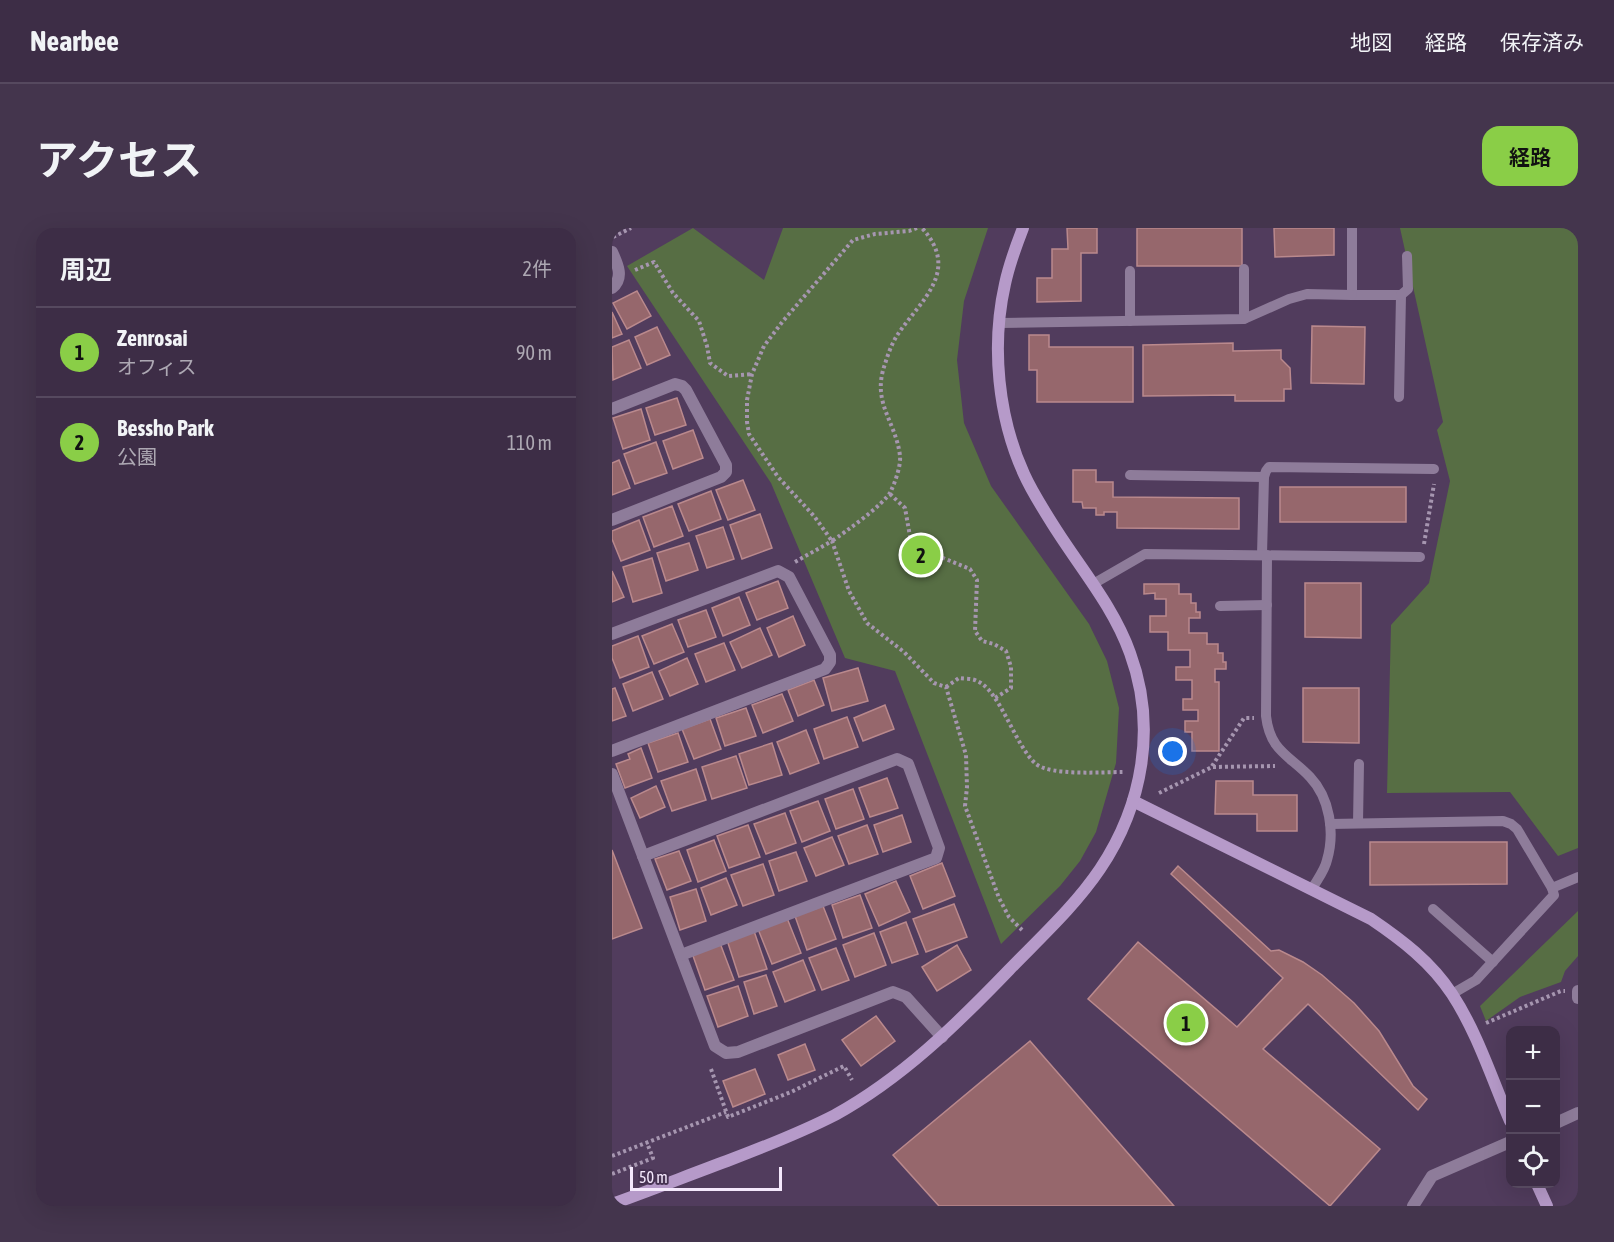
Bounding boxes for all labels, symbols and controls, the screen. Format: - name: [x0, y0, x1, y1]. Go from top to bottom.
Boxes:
- text: Nearbee: [30, 25, 119, 57]
- text: 地図: [1350, 30, 1392, 54]
- text: 経路: [1425, 30, 1467, 54]
- text: 保存済み: [1500, 30, 1584, 54]
- button: 経路: [1482, 126, 1578, 186]
- text: アクセス: [36, 136, 202, 184]
- text: 周辺: [60, 255, 112, 285]
- text: 2件: [523, 257, 552, 280]
- text: Zenrosai: [117, 325, 187, 351]
- text: 1: [75, 341, 84, 364]
- text: 90 m: [516, 341, 552, 364]
- text: オフィス: [117, 355, 197, 378]
- text: Bessho Park: [117, 415, 214, 441]
- text: 2: [75, 431, 84, 454]
- text: 110 m: [507, 431, 552, 454]
- text: 公園: [117, 445, 157, 468]
- pin: 2: [902, 532, 940, 578]
- your location: [1158, 737, 1187, 766]
- pin: 1: [1166, 1000, 1206, 1046]
- map controls: [1506, 1026, 1560, 1188]
- button: +: [1506, 1026, 1560, 1080]
- button: −: [1506, 1080, 1560, 1134]
- button: locate: [1506, 1134, 1560, 1188]
- scale bar: [630, 1164, 782, 1192]
- text: 50 m: [639, 1168, 668, 1186]

